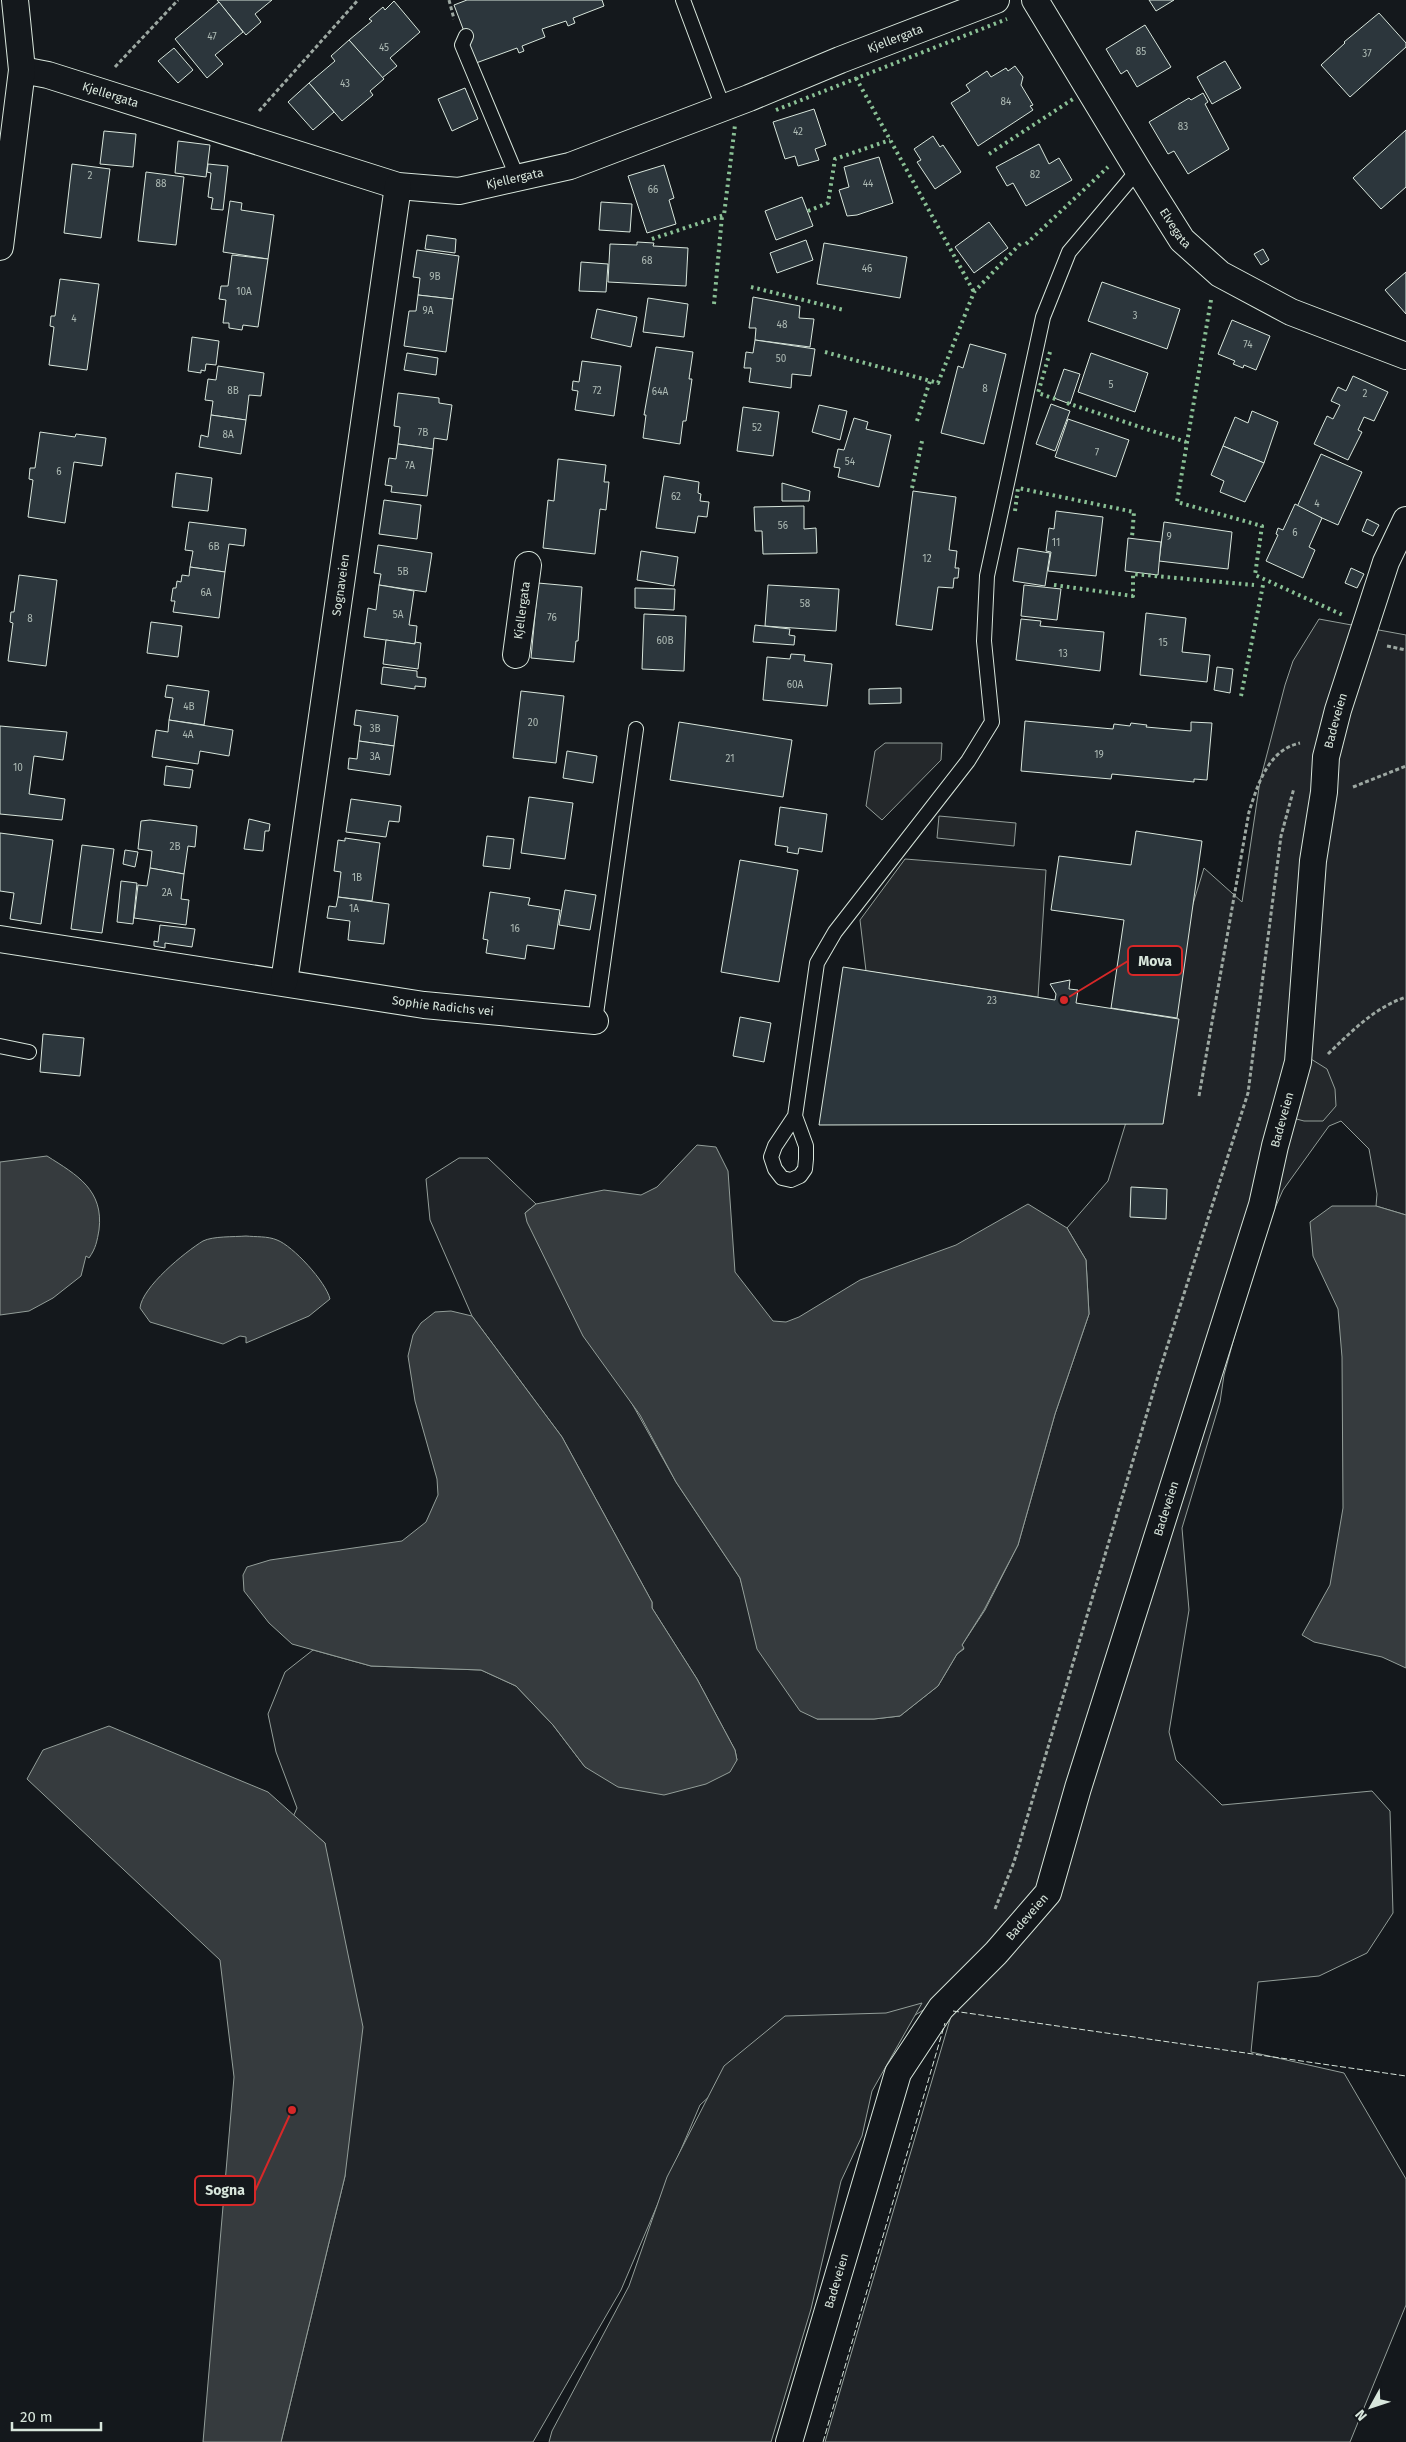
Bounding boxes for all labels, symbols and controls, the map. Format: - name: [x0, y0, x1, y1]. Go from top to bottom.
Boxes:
- street label: Kjellergata: [866, 22, 925, 56]
- house number: 47: [207, 31, 217, 43]
- house number: 45: [379, 42, 389, 54]
- house number: 85: [1136, 46, 1146, 58]
- house number: 37: [1362, 48, 1372, 60]
- house number: 43: [340, 78, 350, 90]
- street label: Kjellergata: [81, 79, 140, 110]
- house number: 84: [1001, 96, 1012, 108]
- house number: 83: [1178, 121, 1188, 133]
- house number: 42: [793, 126, 803, 138]
- street label: Kjellergata: [485, 165, 545, 192]
- house number: 82: [1030, 169, 1040, 181]
- house number: 2: [88, 170, 93, 182]
- house number: 88: [155, 178, 167, 190]
- house number: 44: [863, 178, 874, 190]
- house number: 66: [648, 184, 658, 196]
- street label: Elvegata: [1157, 206, 1194, 251]
- house number: 68: [642, 255, 653, 267]
- house number: 46: [862, 263, 872, 275]
- house number: 9B: [429, 271, 441, 283]
- house number: 10A: [236, 286, 252, 298]
- house number: 9A: [423, 305, 434, 317]
- house number: 3: [1133, 310, 1138, 322]
- house number: 4: [71, 313, 77, 325]
- house number: 48: [777, 319, 788, 331]
- house number: 74: [1243, 339, 1253, 351]
- house number: 50: [776, 353, 787, 365]
- house number: 5: [1108, 379, 1114, 391]
- house number: 8: [982, 383, 988, 395]
- house number: 8B: [227, 385, 239, 397]
- house number: 72: [592, 385, 602, 397]
- house number: 64A: [652, 386, 668, 398]
- house number: 2: [1363, 388, 1368, 400]
- house number: 52: [752, 422, 762, 434]
- house number: 7B: [418, 427, 428, 439]
- house number: 8A: [222, 429, 234, 441]
- house number: 7: [1095, 447, 1100, 459]
- house number: 54: [845, 456, 856, 468]
- house number: 7A: [405, 460, 415, 472]
- house number: 6: [56, 466, 62, 478]
- house number: 62: [671, 491, 681, 503]
- house number: 4: [1314, 498, 1320, 510]
- house number: 56: [778, 520, 788, 532]
- house number: 6: [1292, 527, 1298, 539]
- house number: 9: [1166, 531, 1172, 543]
- house number: 11: [1052, 537, 1060, 549]
- house number: 6B: [208, 541, 220, 553]
- street label: Sognaveien: [329, 553, 352, 617]
- house number: 12: [922, 553, 932, 565]
- house number: 5B: [397, 566, 409, 578]
- street label: Kjellergata: [511, 581, 533, 640]
- house number: 6A: [200, 587, 212, 599]
- house number: 58: [800, 598, 811, 610]
- house number: 5A: [393, 609, 404, 621]
- house number: 76: [547, 612, 557, 624]
- house number: 8: [27, 613, 33, 625]
- house number: 60B: [657, 635, 674, 647]
- house number: 15: [1158, 637, 1168, 649]
- house number: 13: [1058, 648, 1068, 660]
- house number: 60A: [787, 679, 804, 691]
- street label: Badeveien: [1321, 691, 1350, 750]
- house number: 4B: [183, 701, 195, 713]
- house number: 20: [528, 717, 539, 729]
- house number: 3B: [369, 723, 381, 735]
- house number: 4A: [182, 729, 194, 741]
- house number: 19: [1094, 749, 1104, 761]
- house number: 3A: [370, 751, 381, 763]
- house number: 21: [725, 753, 735, 765]
- house number: 10: [13, 762, 23, 774]
- house number: 2B: [169, 841, 181, 853]
- house number: 1B: [352, 872, 362, 884]
- house number: 2A: [162, 887, 173, 899]
- house number: 1A: [349, 903, 359, 915]
- house number: 16: [510, 923, 520, 935]
- callout: Mova: [1128, 946, 1182, 975]
- text: Mova: [1138, 953, 1172, 970]
- street label: Sophie Radichs vei: [391, 993, 494, 1019]
- house number: 23: [987, 995, 997, 1007]
- street label: Badeveien: [1268, 1091, 1296, 1149]
- street label: Badeveien: [1151, 1479, 1181, 1538]
- street label: Badeveien: [1003, 1891, 1051, 1943]
- callout: Sogna: [195, 2176, 255, 2205]
- text: Sogna: [205, 2182, 245, 2199]
- street label: Badeveien: [822, 2252, 851, 2310]
- north arrow: [1346, 2382, 1396, 2432]
- scale bar: [12, 2400, 101, 2432]
- text: N: [1352, 2406, 1371, 2424]
- text: 20 m: [20, 2408, 53, 2426]

